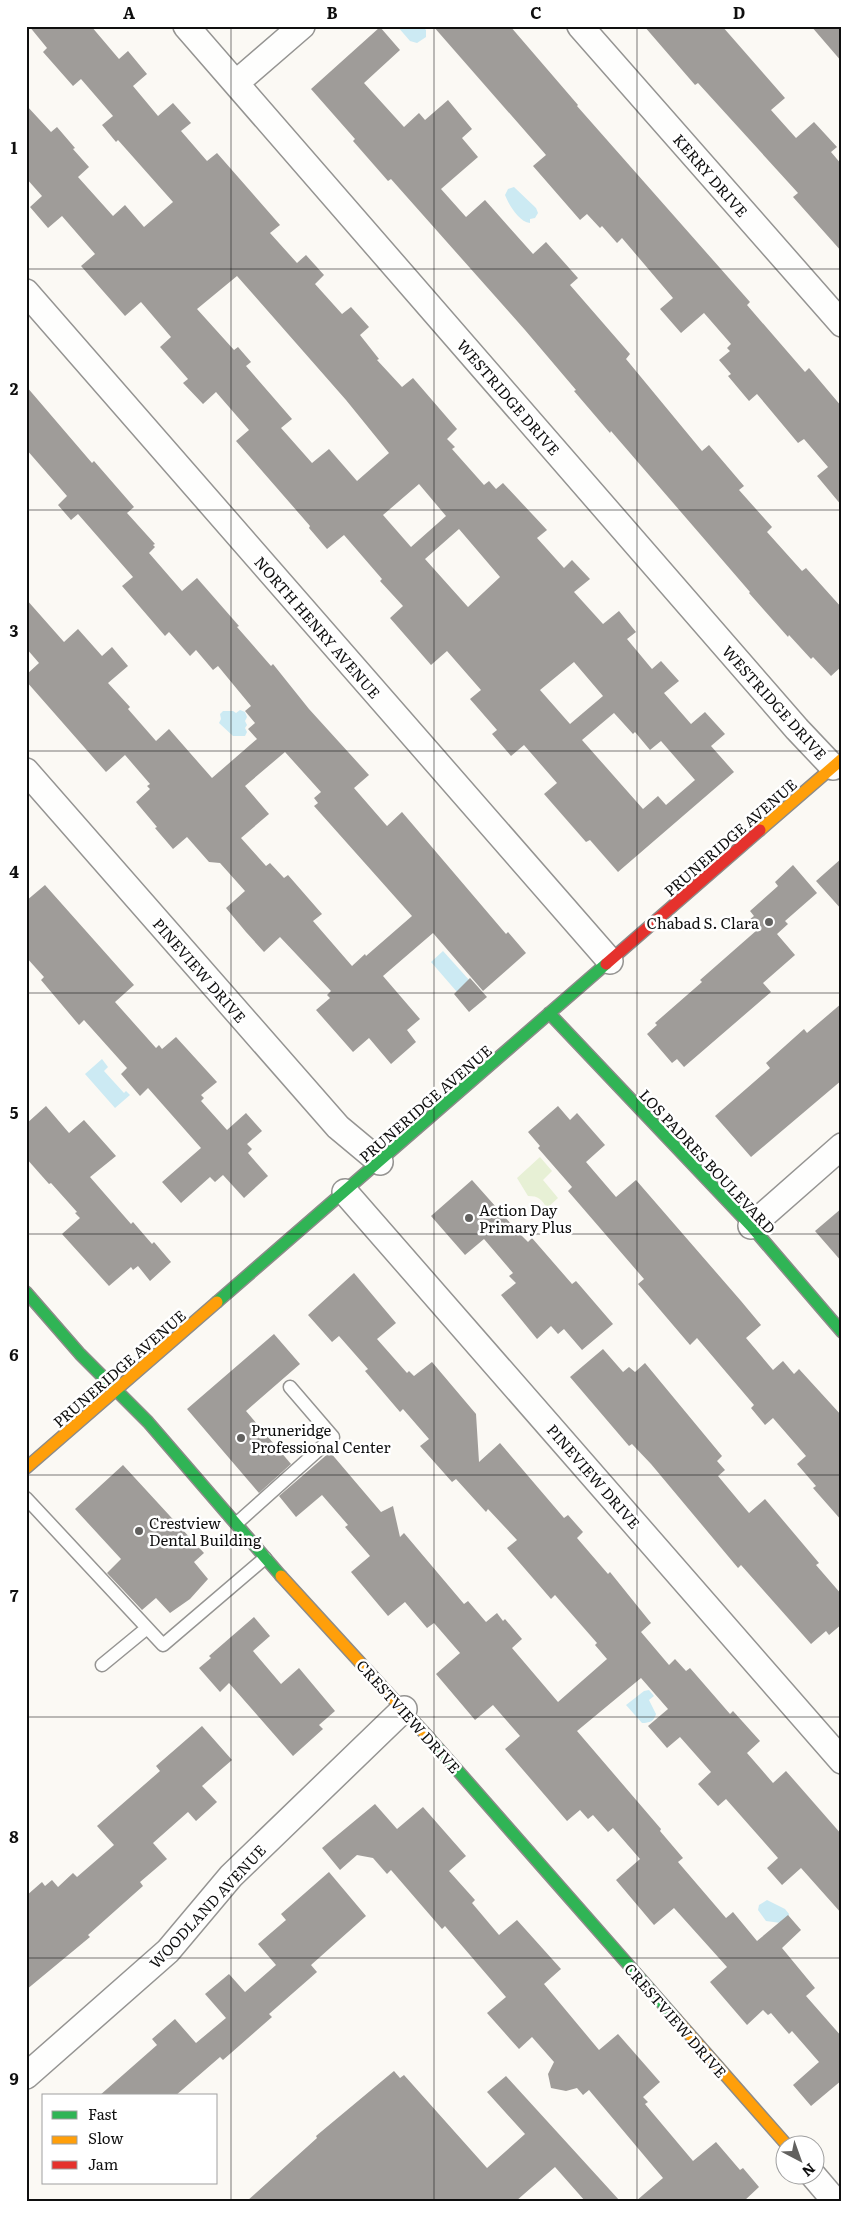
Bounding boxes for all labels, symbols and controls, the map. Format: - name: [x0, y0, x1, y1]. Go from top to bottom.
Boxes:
- text: A: [123, 0, 135, 24]
- text: B: [326, 0, 338, 24]
- text: C: [530, 0, 542, 24]
- text: D: [733, 0, 745, 24]
- street label: KERRY DRIVE: [668, 128, 754, 222]
- text: 1: [11, 135, 18, 159]
- street label: WESTRIDGE DRIVE: [452, 334, 566, 460]
- text: 2: [10, 376, 19, 400]
- street label: NORTH HENRY AVENUE: [250, 551, 386, 703]
- text: 3: [10, 618, 19, 642]
- street label: WESTRIDGE DRIVE: [717, 640, 833, 764]
- street label: PRUNERIDGE AVENUE: [658, 773, 802, 901]
- text: 4: [9, 859, 19, 883]
- place label: Chabad S. Clara: [646, 911, 760, 934]
- street label: PINEVIEW DRIVE: [148, 912, 252, 1028]
- marker: Chabad S. Clara: [763, 916, 775, 928]
- street label: PRUNERIDGE AVENUE: [353, 1039, 497, 1167]
- street label: LOS PADRES BOULEVARD: [635, 1083, 781, 1239]
- text: 5: [10, 1100, 19, 1124]
- place label: Action Day Primary Plus: [479, 1198, 572, 1238]
- marker: Action Day Primary Plus: [463, 1212, 475, 1224]
- street label: PRUNERIDGE AVENUE: [47, 1304, 191, 1432]
- text: 6: [9, 1342, 19, 1366]
- place label: Pruneridge Professional Center: [251, 1418, 391, 1458]
- street label: PINEVIEW DRIVE: [542, 1418, 646, 1534]
- marker: Pruneridge Professional Center: [235, 1432, 247, 1444]
- place label: Crestview Dental Building: [149, 1511, 262, 1551]
- marker: Crestview Dental Building: [133, 1525, 145, 1537]
- text: 7: [10, 1583, 19, 1607]
- street label: CRESTVIEW DRIVE: [352, 1654, 466, 1778]
- text: 8: [9, 1824, 19, 1848]
- street label: WOODLAND AVENUE: [143, 1839, 271, 1973]
- street label: CRESTVIEW DRIVE: [619, 1957, 733, 2083]
- text: 9: [9, 2066, 19, 2090]
- legend: [42, 2094, 218, 2184]
- text: Fast: [88, 2102, 117, 2125]
- text: Slow: [88, 2126, 123, 2149]
- north arrow: [776, 2134, 826, 2184]
- text: Jam: [88, 2152, 119, 2175]
- text: N: [798, 2159, 820, 2182]

